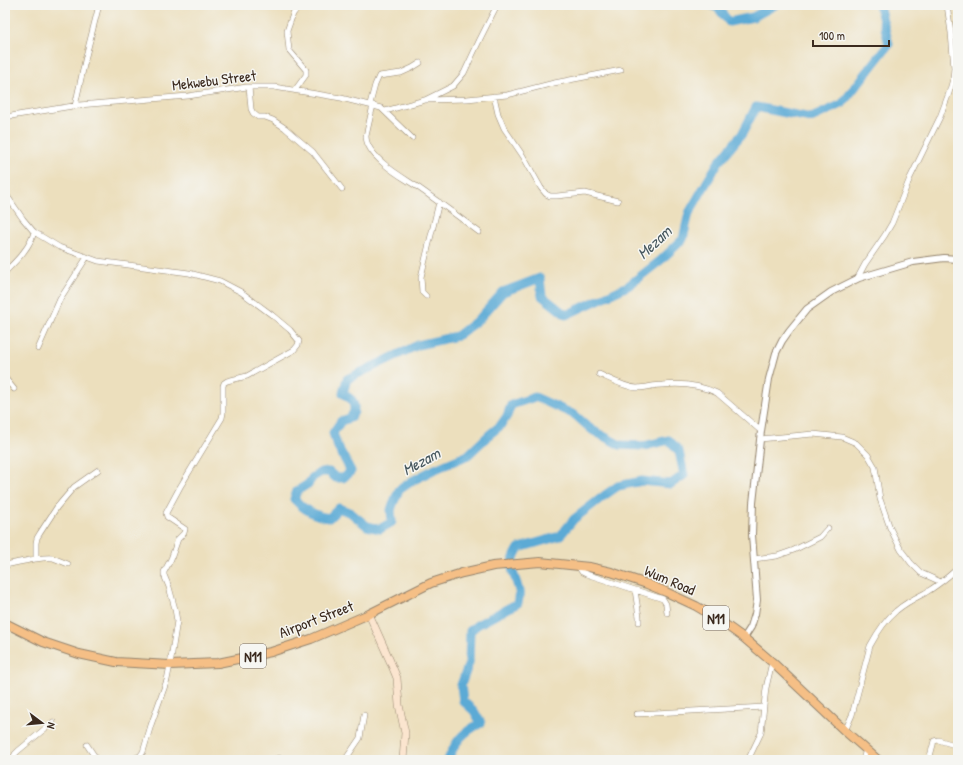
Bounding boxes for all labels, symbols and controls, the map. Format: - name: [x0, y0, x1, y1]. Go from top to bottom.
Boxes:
- scale bar: [813, 22, 889, 48]
- text: 100 m: [819, 27, 845, 44]
- street label: Mekwebu Street: [171, 64, 258, 96]
- water label: Mezam: [632, 220, 677, 264]
- water label: Mezam: [398, 441, 445, 480]
- street label: Wum Road: [641, 560, 699, 600]
- street label: Airport Street: [276, 595, 357, 643]
- road number: N11: [703, 606, 729, 630]
- road number: N11: [240, 644, 266, 668]
- north arrow: [22, 703, 62, 743]
- text: N: [44, 721, 59, 731]

